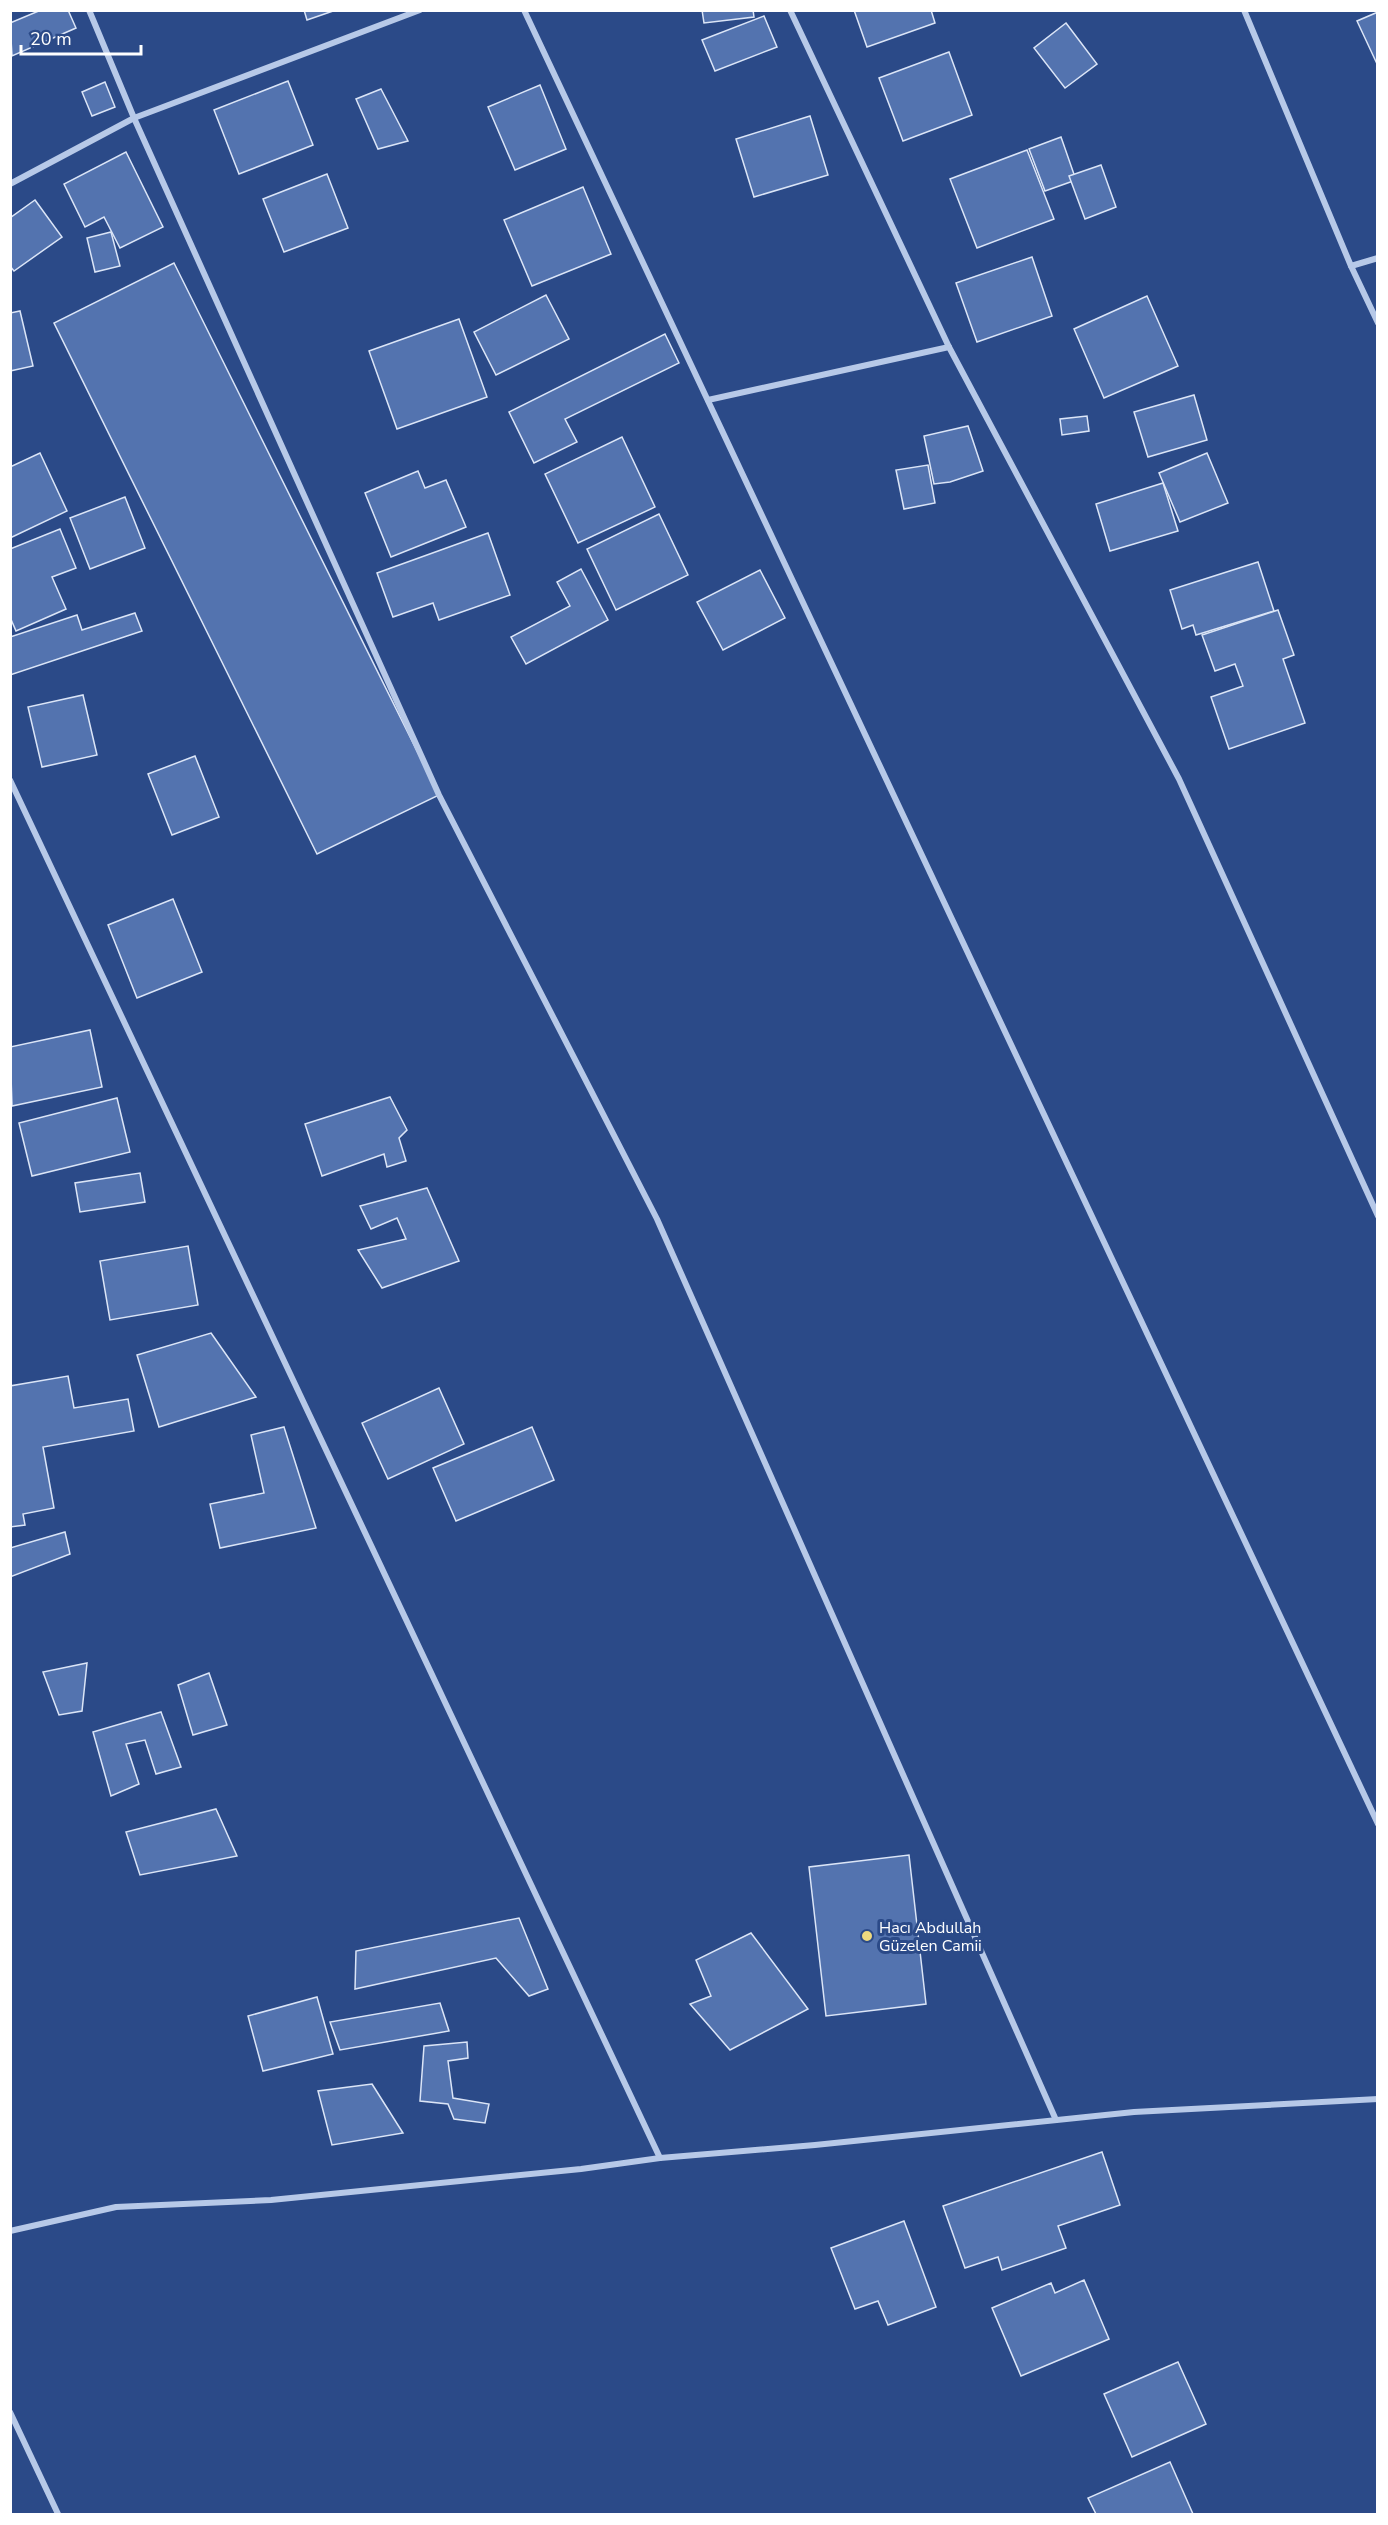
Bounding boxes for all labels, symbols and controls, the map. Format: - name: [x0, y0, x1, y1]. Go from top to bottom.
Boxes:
- scale bar: [21, 18, 141, 56]
- text: 20 m: [30, 27, 72, 51]
- place label: Hacı Abdullah Güzelen Camii: [879, 1917, 982, 1957]
- marker: Hacı Abdullah Güzelen Camii: [860, 1929, 874, 1943]

